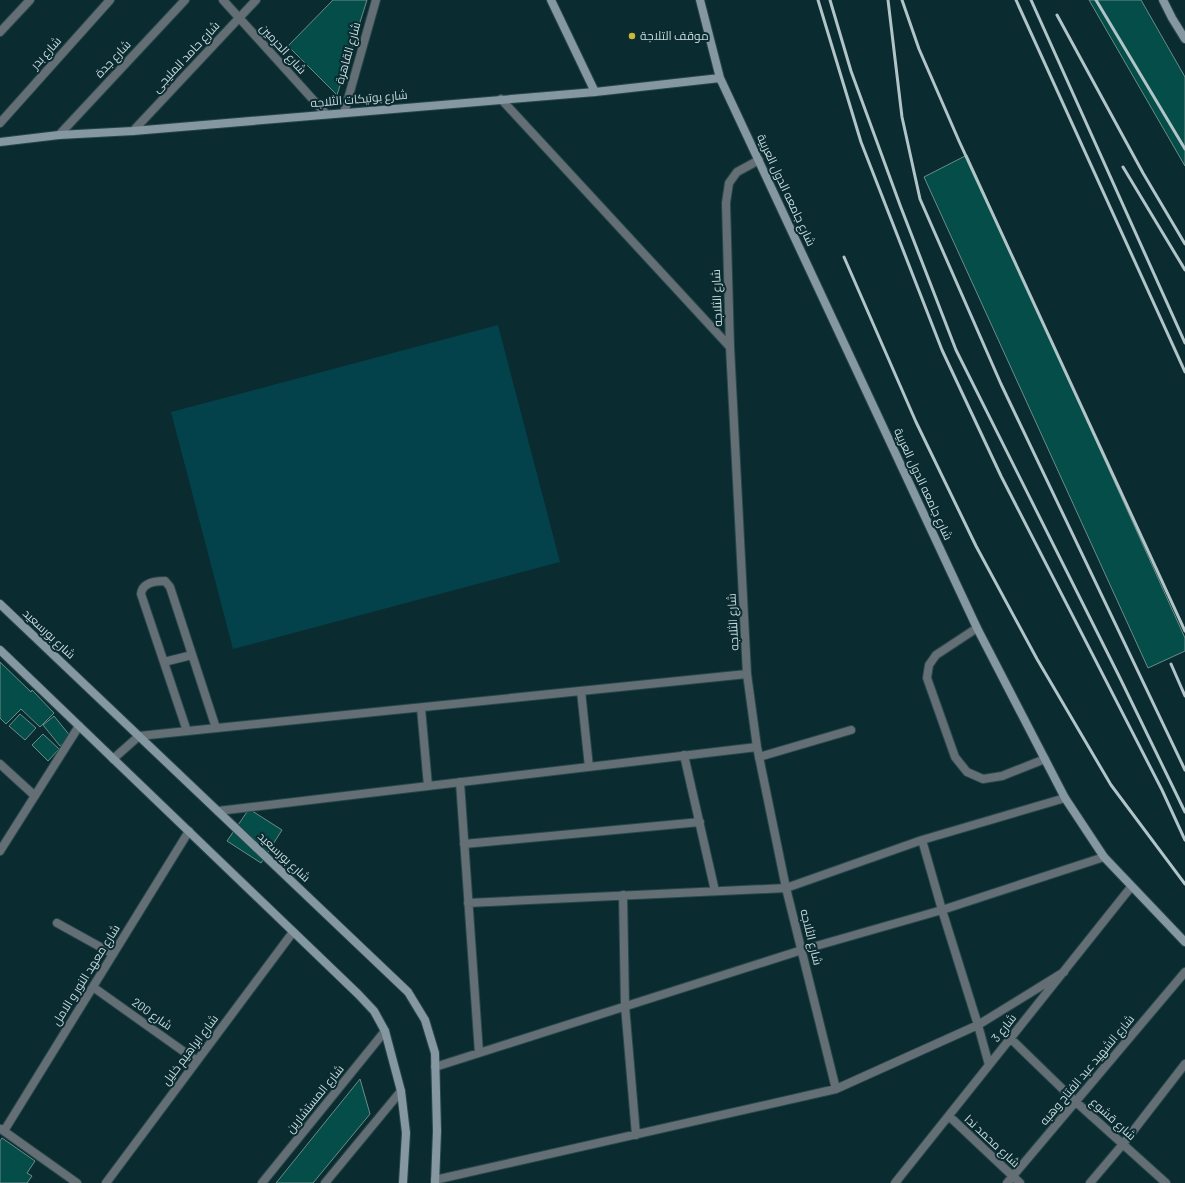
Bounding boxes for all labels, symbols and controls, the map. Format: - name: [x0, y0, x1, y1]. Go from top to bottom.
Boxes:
- street label: شارع حامد المليجى: [149, 18, 223, 96]
- street label: شارع الحرمين: [256, 20, 310, 78]
- street label: شارع القاهرة: [332, 20, 364, 86]
- place label: موقف التلاجة: [640, 28, 709, 43]
- marker: موقف التلاجة: [627, 31, 637, 41]
- street label: شارع بدر: [27, 33, 65, 73]
- street label: شارع جدة: [92, 37, 134, 81]
- street label: شارع بوتيكات الثلاجه: [310, 87, 408, 111]
- street label: شارع جامعه الدول العربية: [753, 131, 819, 249]
- street label: شارع الثلاجه: [708, 269, 726, 327]
- street label: شارع جامعه الدول العربية: [890, 425, 956, 543]
- street label: شارع الثلاجه: [724, 593, 742, 651]
- street label: شارع بورسعيد: [19, 605, 79, 663]
- street label: شارع بورسعيد: [254, 828, 314, 886]
- street label: شارع الثلاجه: [796, 907, 826, 967]
- street label: شارع معهد النور و الامل: [48, 921, 124, 1029]
- street label: شارع 200: [129, 994, 175, 1034]
- street label: شارع 3: [988, 1010, 1020, 1045]
- street label: شارع ابراهيم خليل: [158, 1011, 222, 1089]
- street label: شارع الشهيد عبد الفتاح وهبه: [1036, 1011, 1138, 1129]
- street label: شارع المستشارين: [282, 1061, 348, 1137]
- street label: شارع قشوع: [1087, 1094, 1140, 1144]
- street label: شارع محمد ندا: [961, 1111, 1023, 1171]

